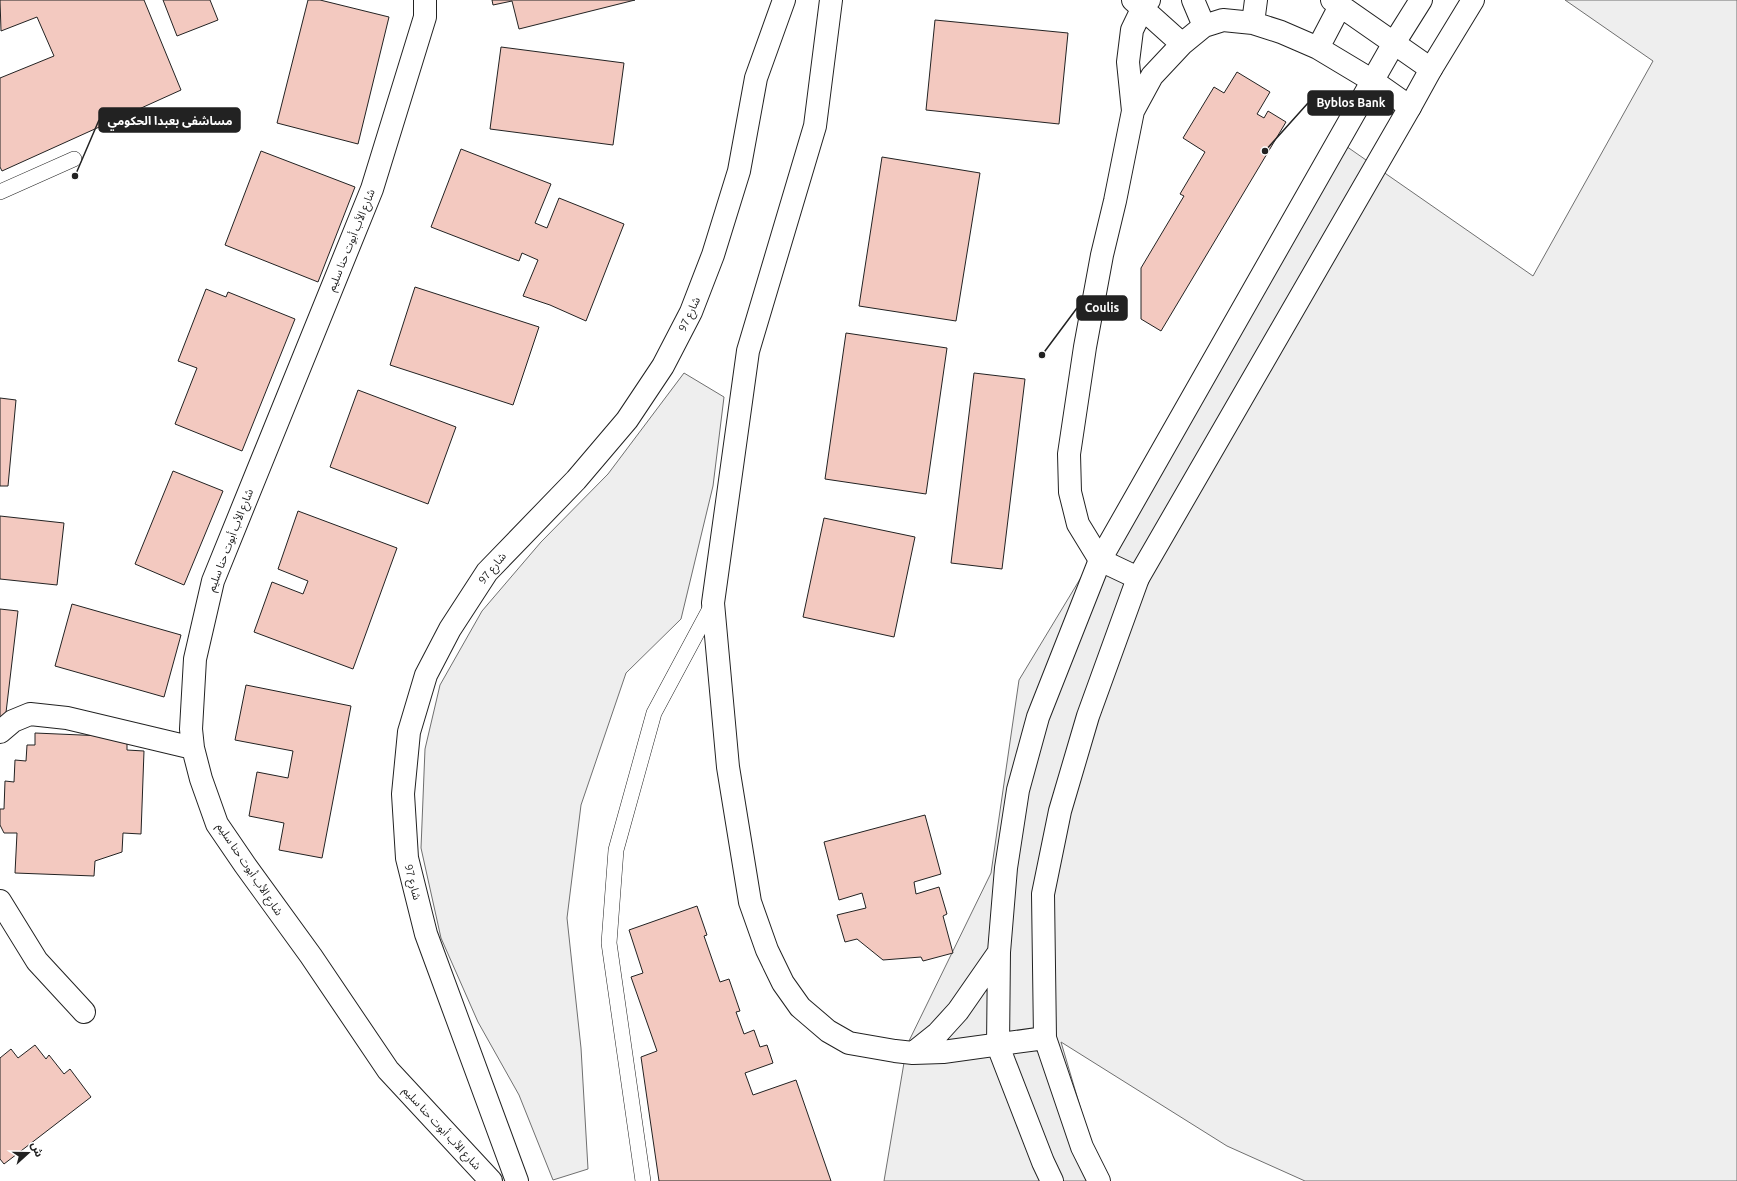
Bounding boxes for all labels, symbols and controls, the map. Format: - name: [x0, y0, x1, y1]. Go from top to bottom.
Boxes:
- callout: Byblos Bank: [1308, 91, 1393, 115]
- text: Byblos Bank: [1316, 96, 1386, 109]
- callout: مساشفى بعبدا الحكومي: [99, 108, 240, 132]
- text: مساشفى بعبدا الحكومي: [108, 114, 232, 131]
- street label: شارع الأب أبوت حنا سليم: [325, 187, 380, 294]
- street label: شارع 97: [676, 295, 704, 334]
- callout: Coulis: [1077, 296, 1127, 320]
- text: Coulis: [1085, 301, 1120, 314]
- street label: شارع الأب أبوت حنا سليم: [205, 487, 258, 594]
- street label: شارع 97: [476, 550, 510, 587]
- street label: شارع الأب أبوت حنا سليم: [212, 820, 286, 919]
- street label: شارع 97: [401, 863, 424, 902]
- street label: شارع الأب أبوت حنا سليم: [398, 1084, 484, 1174]
- north arrow: [8, 1133, 48, 1173]
- text: ش: [28, 1140, 46, 1159]

